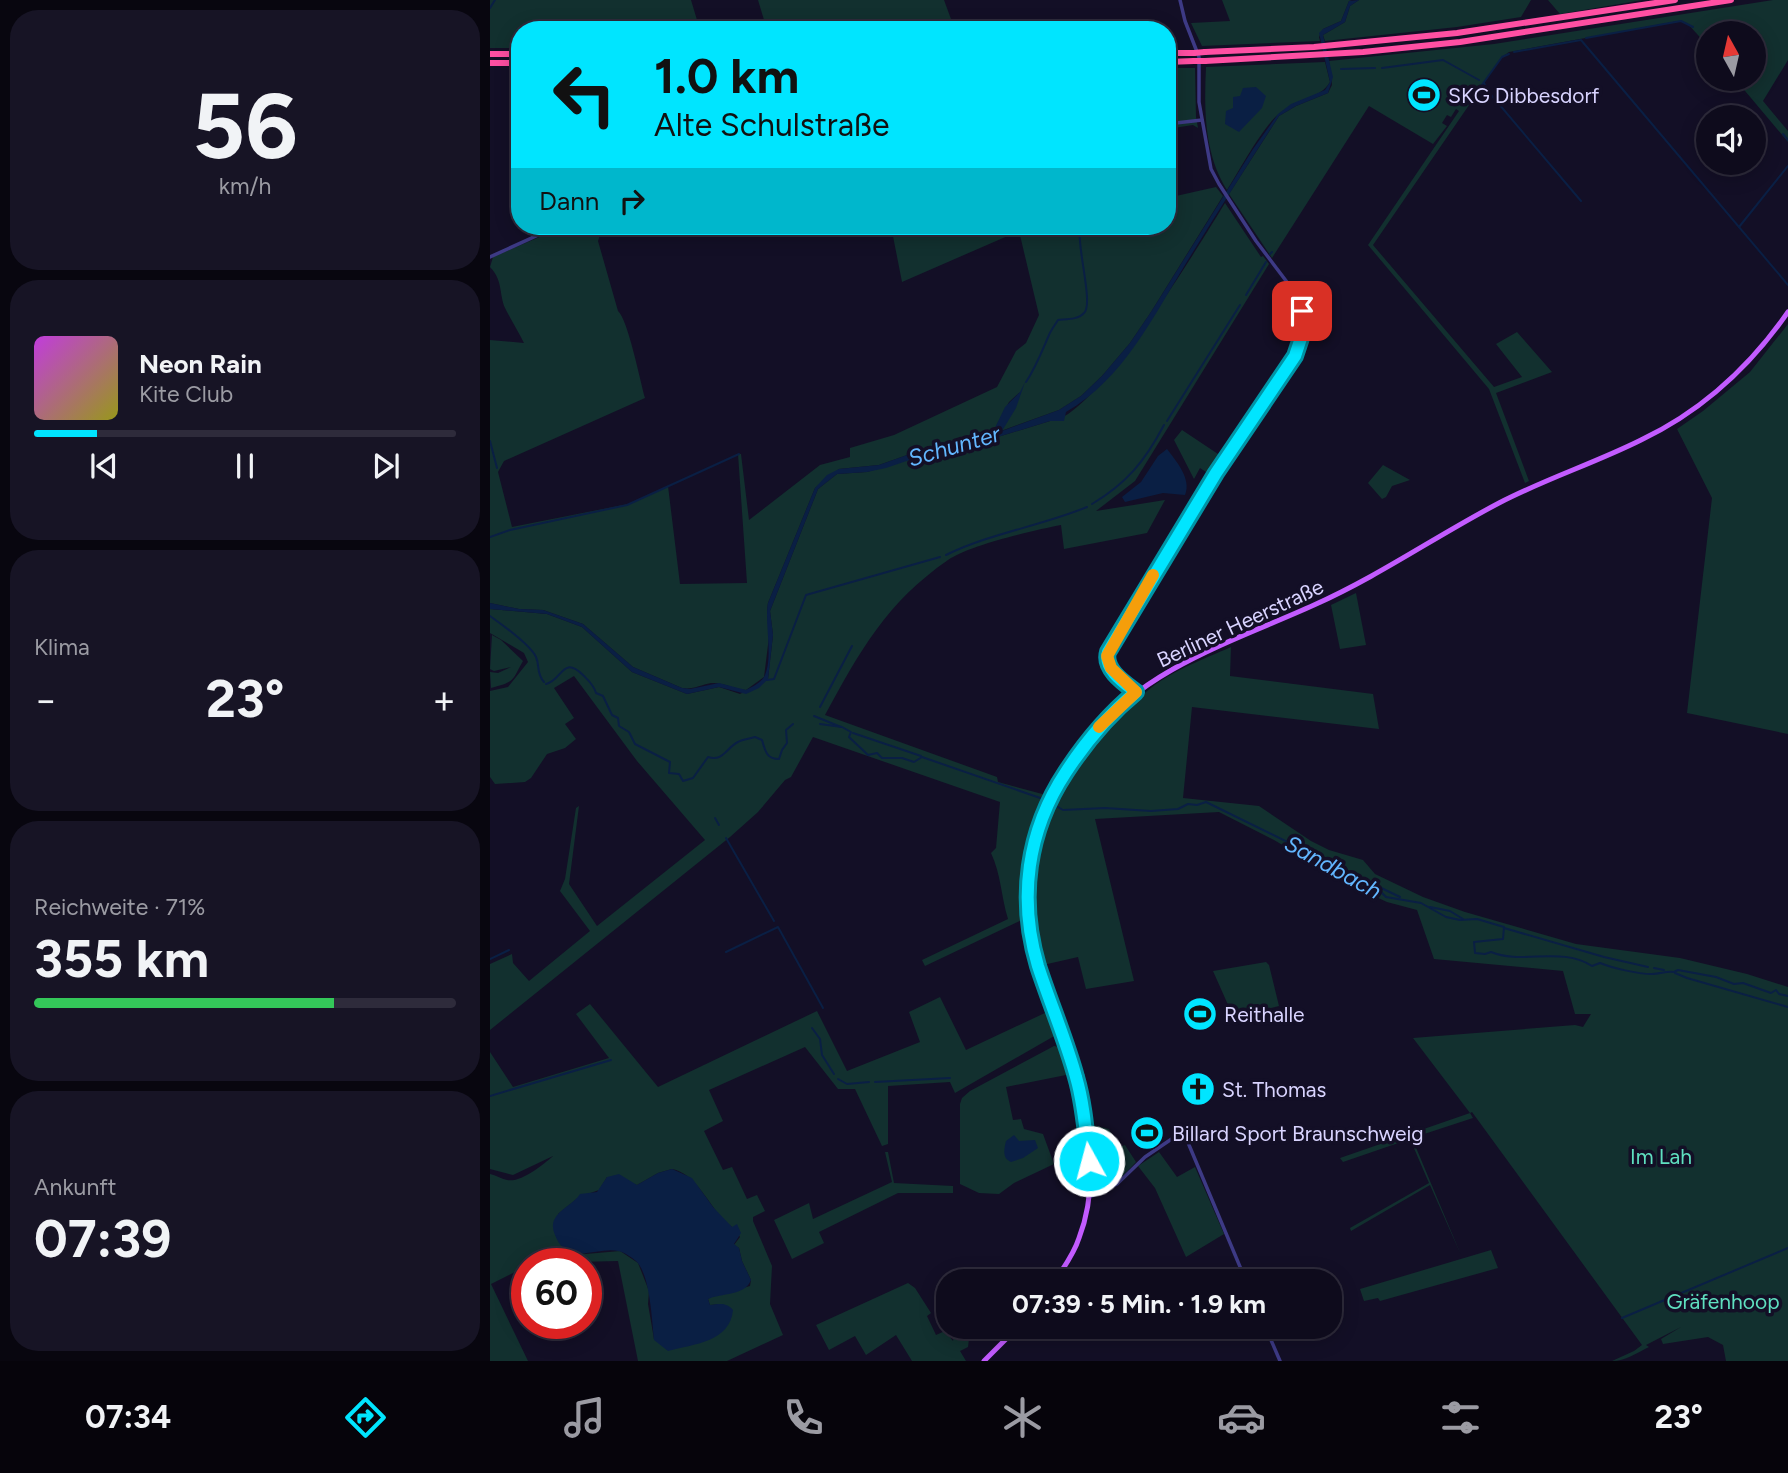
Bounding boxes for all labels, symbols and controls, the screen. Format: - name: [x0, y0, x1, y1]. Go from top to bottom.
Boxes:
- north arrow: [1696, 21, 1766, 91]
- map controls: [1696, 21, 1766, 175]
- text: 1.0 km: [654, 46, 799, 105]
- icon: left: [539, 49, 630, 140]
- text: 56: [192, 72, 298, 181]
- sports icon: SKG Dibbesdorf: [1405, 76, 1443, 114]
- place label: SKG Dibbesdorf: [1448, 83, 1600, 108]
- button: sound: [1696, 105, 1766, 175]
- text: Alte Schulstraße: [654, 106, 889, 144]
- text: km/h: [219, 172, 271, 200]
- icon: right: [613, 182, 651, 220]
- text: Dann: [539, 185, 599, 217]
- pin: [1272, 281, 1332, 341]
- icon: arrive: [1283, 292, 1321, 330]
- text: Neon Rain: [139, 348, 262, 380]
- text: Kite Club: [139, 380, 233, 408]
- water label: Schunter: [905, 419, 1004, 472]
- icon: previous: [85, 447, 123, 485]
- icon: pause: [226, 447, 264, 485]
- icon: next: [367, 447, 405, 485]
- street label: Berliner Heerstraße: [1153, 573, 1327, 673]
- text: Klima: [34, 633, 90, 661]
- text: 23°: [206, 668, 284, 730]
- text: −: [34, 677, 58, 723]
- text: +: [432, 677, 456, 723]
- water label: Sandbach: [1280, 829, 1386, 905]
- text: Reichweite · 71%: [34, 893, 205, 921]
- text: 355 km: [34, 928, 209, 990]
- sports icon: Reithalle: [1181, 995, 1219, 1033]
- place label: Reithalle: [1224, 1002, 1305, 1027]
- church icon: St. Thomas: [1179, 1070, 1217, 1108]
- place label: St. Thomas: [1222, 1077, 1326, 1102]
- sports icon: Billard Sport Braunschweig: [1128, 1114, 1166, 1152]
- place label: Billard Sport Braunschweig: [1172, 1121, 1424, 1146]
- position arrow: [1052, 1124, 1126, 1198]
- park label: Im Lah: [1630, 1144, 1692, 1169]
- text: Ankunft: [34, 1173, 116, 1201]
- text: 07:39: [34, 1208, 171, 1270]
- speed limit sign: 60: [511, 1248, 602, 1339]
- text: 07:39 · 5 Min. · 1.9 km: [1012, 1288, 1266, 1320]
- park label: Gräfenhoop: [1666, 1289, 1780, 1314]
- icon: directions: [341, 1393, 390, 1442]
- icon: music: [560, 1393, 609, 1442]
- icon: phone: [779, 1393, 828, 1442]
- icon: climate: [998, 1393, 1047, 1442]
- icon: car: [1217, 1393, 1266, 1442]
- icon: filters: [1436, 1393, 1485, 1442]
- text: 07:34: [85, 1398, 171, 1436]
- text: 23°: [1655, 1398, 1703, 1436]

